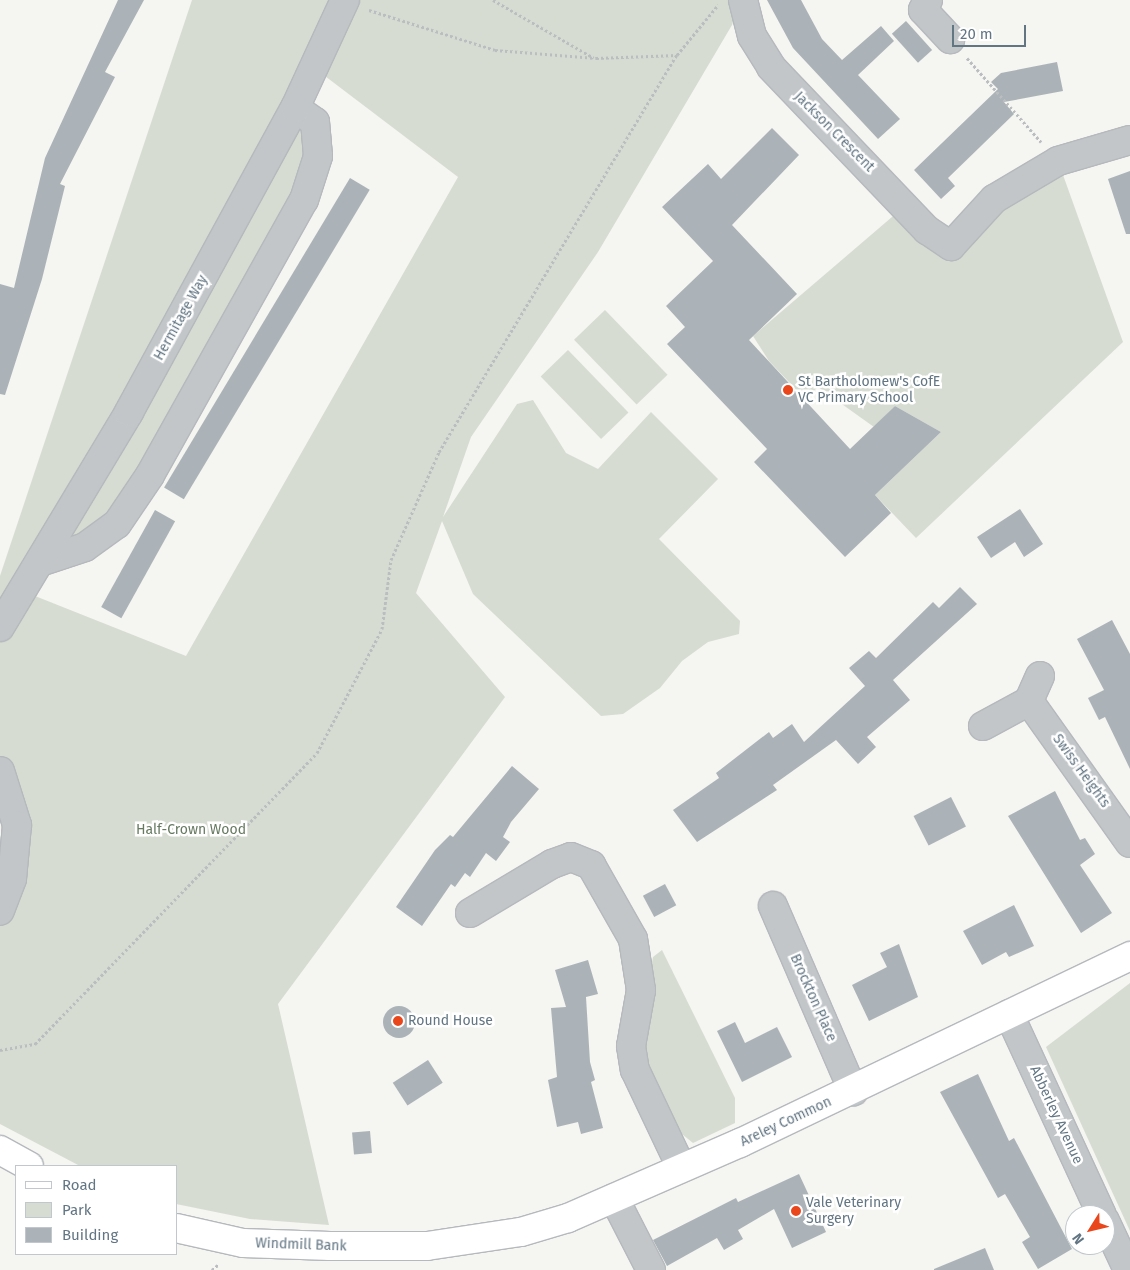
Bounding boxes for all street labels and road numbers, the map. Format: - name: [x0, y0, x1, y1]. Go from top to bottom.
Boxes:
- street label: Jackson Crescent: [790, 88, 878, 176]
- street label: Hermitage Way: [151, 272, 211, 364]
- street label: Swiss Heights: [1049, 731, 1113, 811]
- street label: Brockton Place: [786, 952, 840, 1044]
- street label: Abberley Avenue: [1026, 1063, 1086, 1167]
- street label: Areley Common: [738, 1093, 834, 1151]
- street label: Windmill Bank: [255, 1235, 347, 1255]

